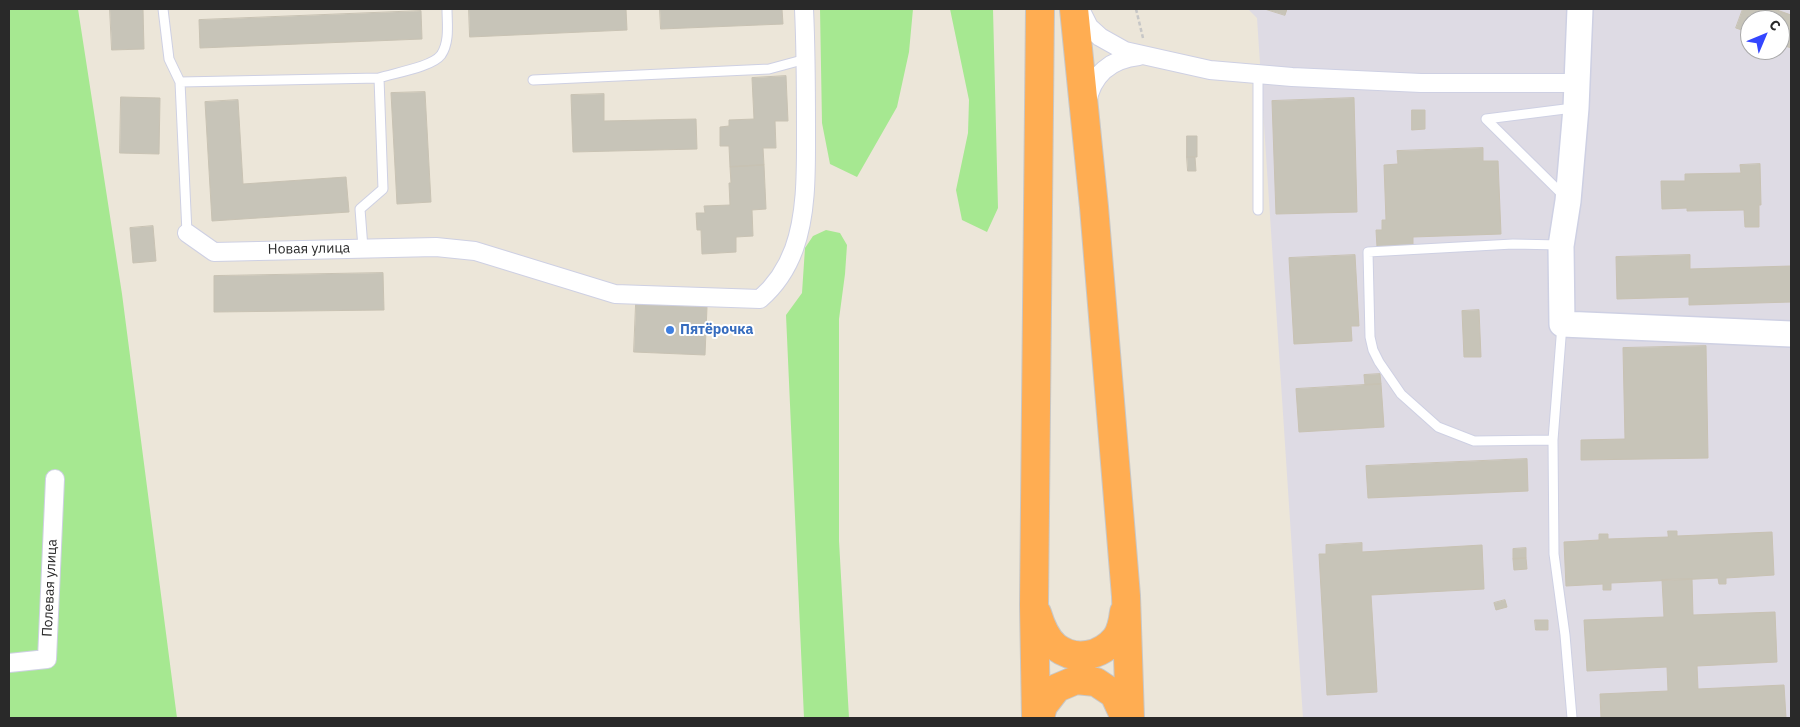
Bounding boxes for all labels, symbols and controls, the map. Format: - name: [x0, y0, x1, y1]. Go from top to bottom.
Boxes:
- north arrow: [1740, 10, 1790, 60]
- text: С: [1765, 16, 1784, 35]
- street label: Новая улица: [268, 240, 350, 258]
- place label: Пятёрочка: [680, 322, 753, 338]
- marker: Пятёрочка: [664, 324, 676, 336]
- street label: Полевая улица: [39, 539, 61, 637]

